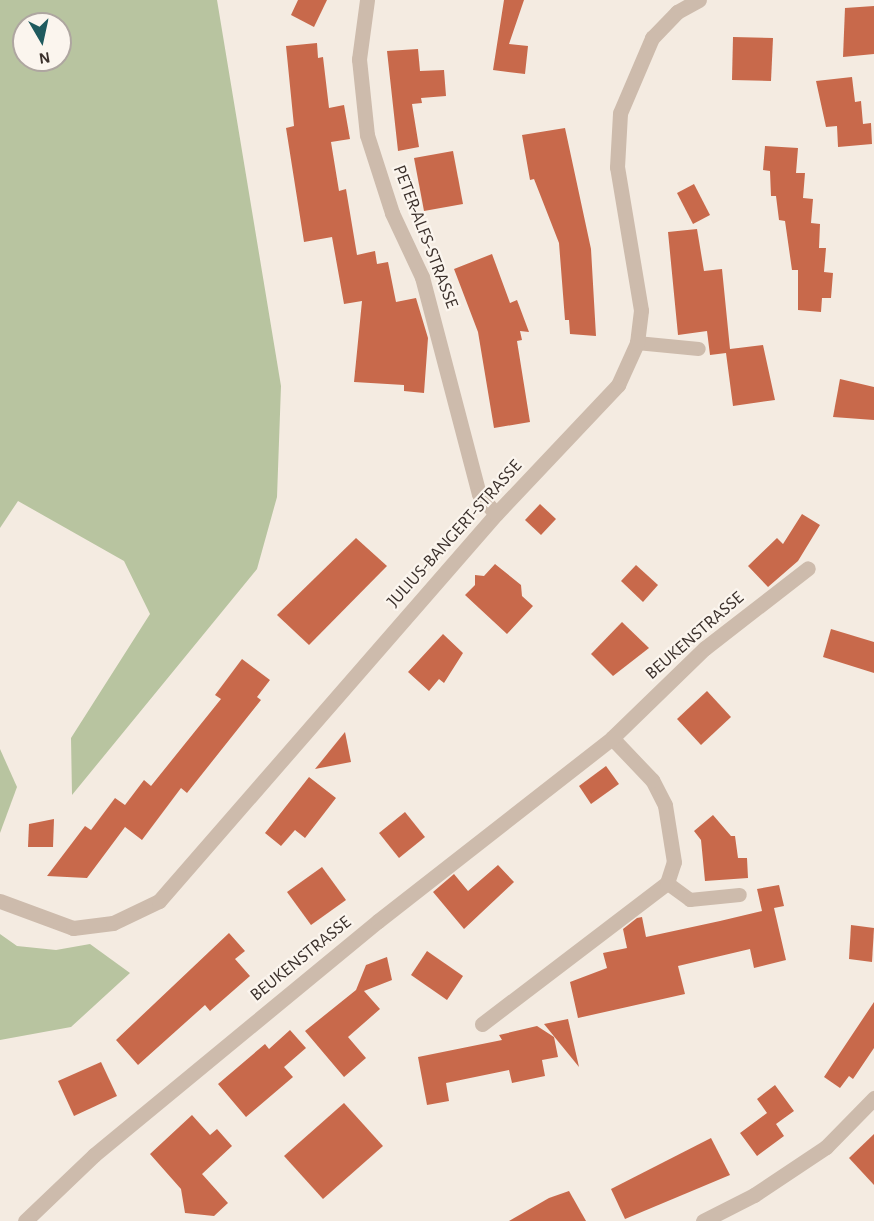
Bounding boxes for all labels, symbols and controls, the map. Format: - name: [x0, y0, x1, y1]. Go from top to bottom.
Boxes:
- north arrow: [12, 12, 72, 72]
- text: N: [38, 49, 51, 67]
- street label: PETER-ALFS-STRASSE: [388, 162, 462, 312]
- street label: JULIUS-BANGERT-STRASSE: [383, 456, 527, 612]
- street label: BEUKENSTRASSE: [641, 587, 749, 685]
- street label: BEUKENSTRASSE: [246, 912, 356, 1006]

